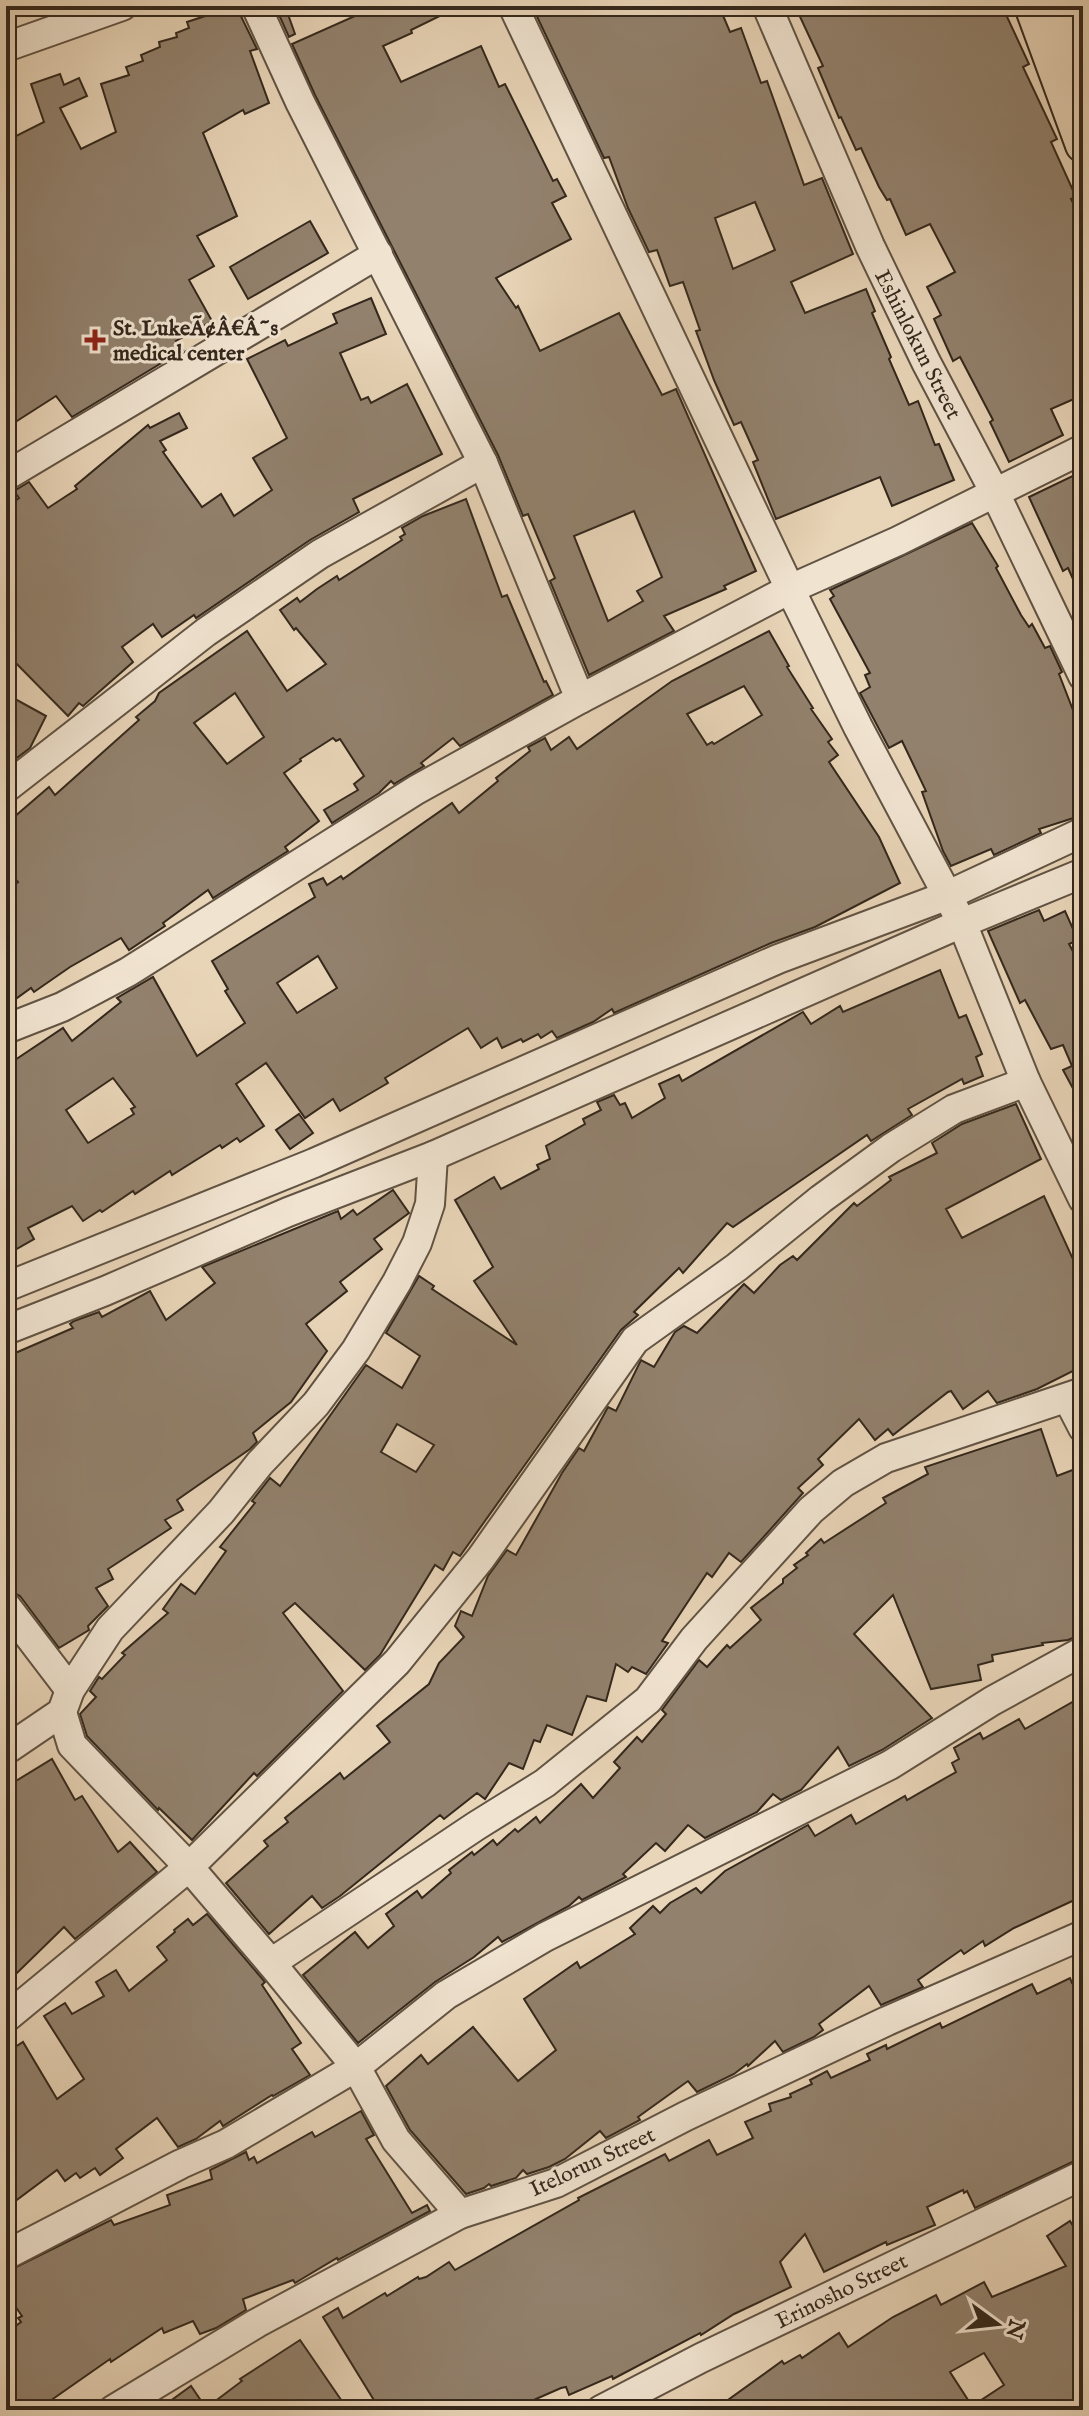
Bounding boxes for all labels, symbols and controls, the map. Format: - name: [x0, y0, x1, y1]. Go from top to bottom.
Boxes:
- street label: Eshinlokun Street: [867, 265, 967, 425]
- place label: St. LukeÃ¢Â€Â˜s medical center: [113, 315, 279, 368]
- marker: St. LukeÃ¢Â€Â˜s medical center: [84, 329, 106, 351]
- street label: Itelorun Street: [526, 2121, 660, 2204]
- street label: Erinosho Street: [771, 2248, 913, 2336]
- north arrow: [957, 2284, 1037, 2364]
- text: N: [998, 2315, 1031, 2341]

